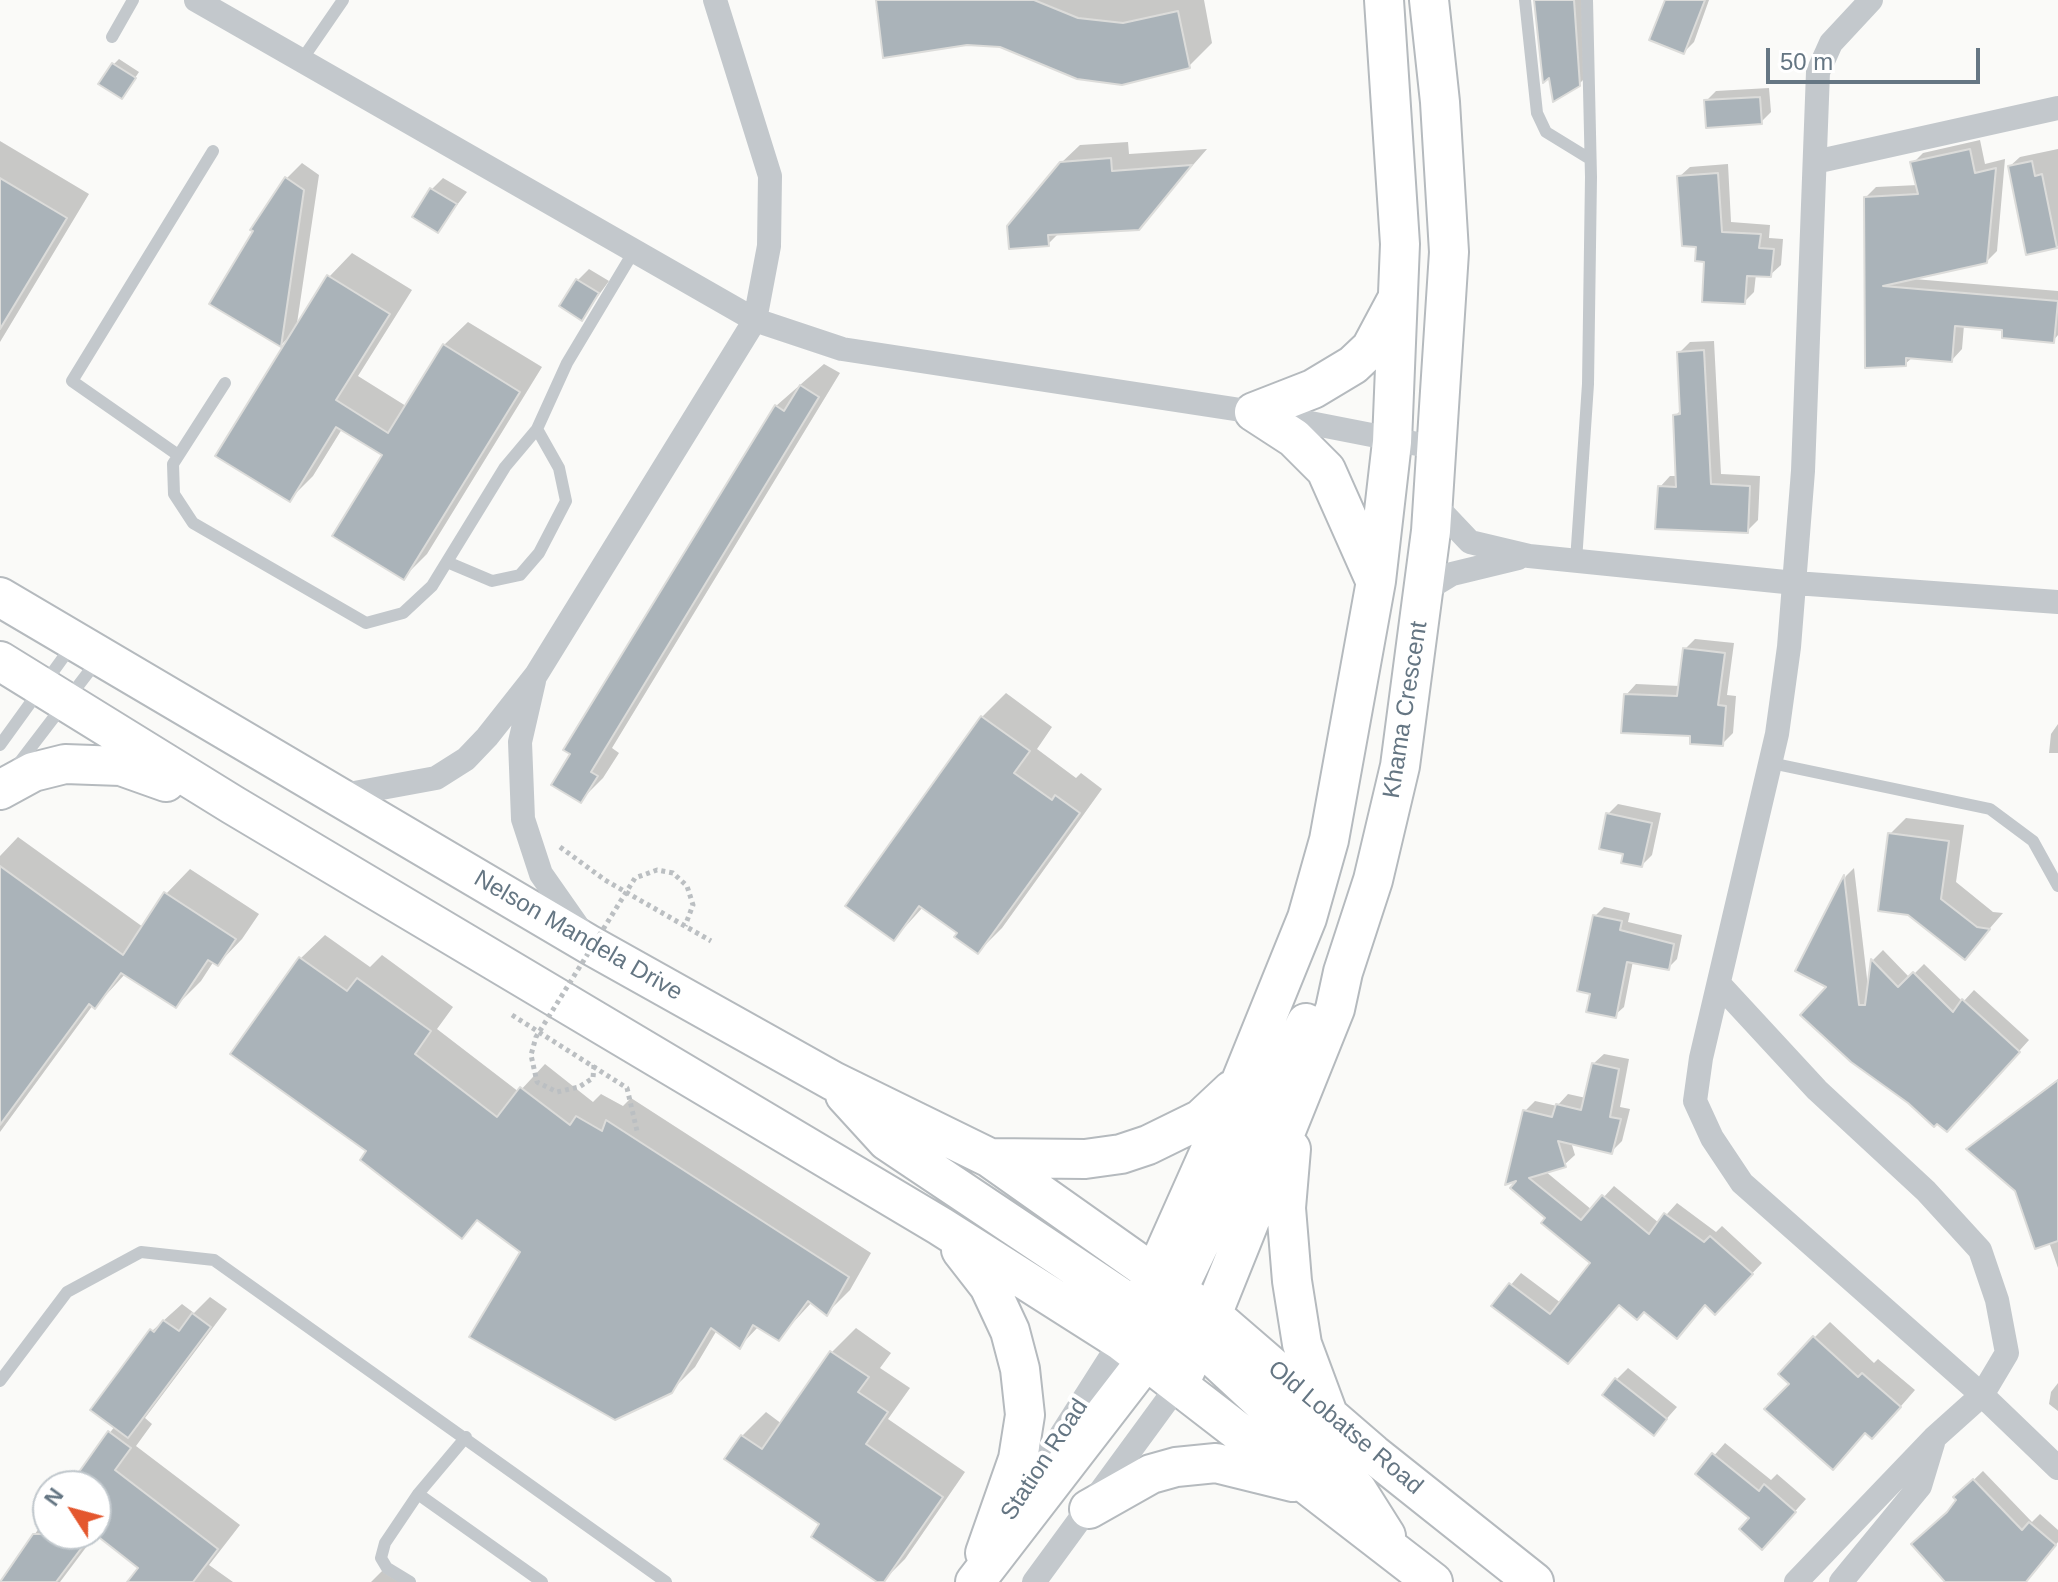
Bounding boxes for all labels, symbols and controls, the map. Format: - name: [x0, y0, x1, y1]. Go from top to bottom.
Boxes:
- scale bar: [1770, 32, 1984, 82]
- text: 50 m: [1780, 48, 1833, 75]
- street label: Khama Crescent: [1378, 619, 1434, 801]
- street label: Nelson Mandela Drive: [469, 865, 687, 1007]
- street label: Old Lobatse Road: [1262, 1355, 1428, 1501]
- street label: Station Road: [995, 1394, 1095, 1526]
- north arrow: [32, 1470, 112, 1550]
- text: N: [39, 1483, 69, 1511]

